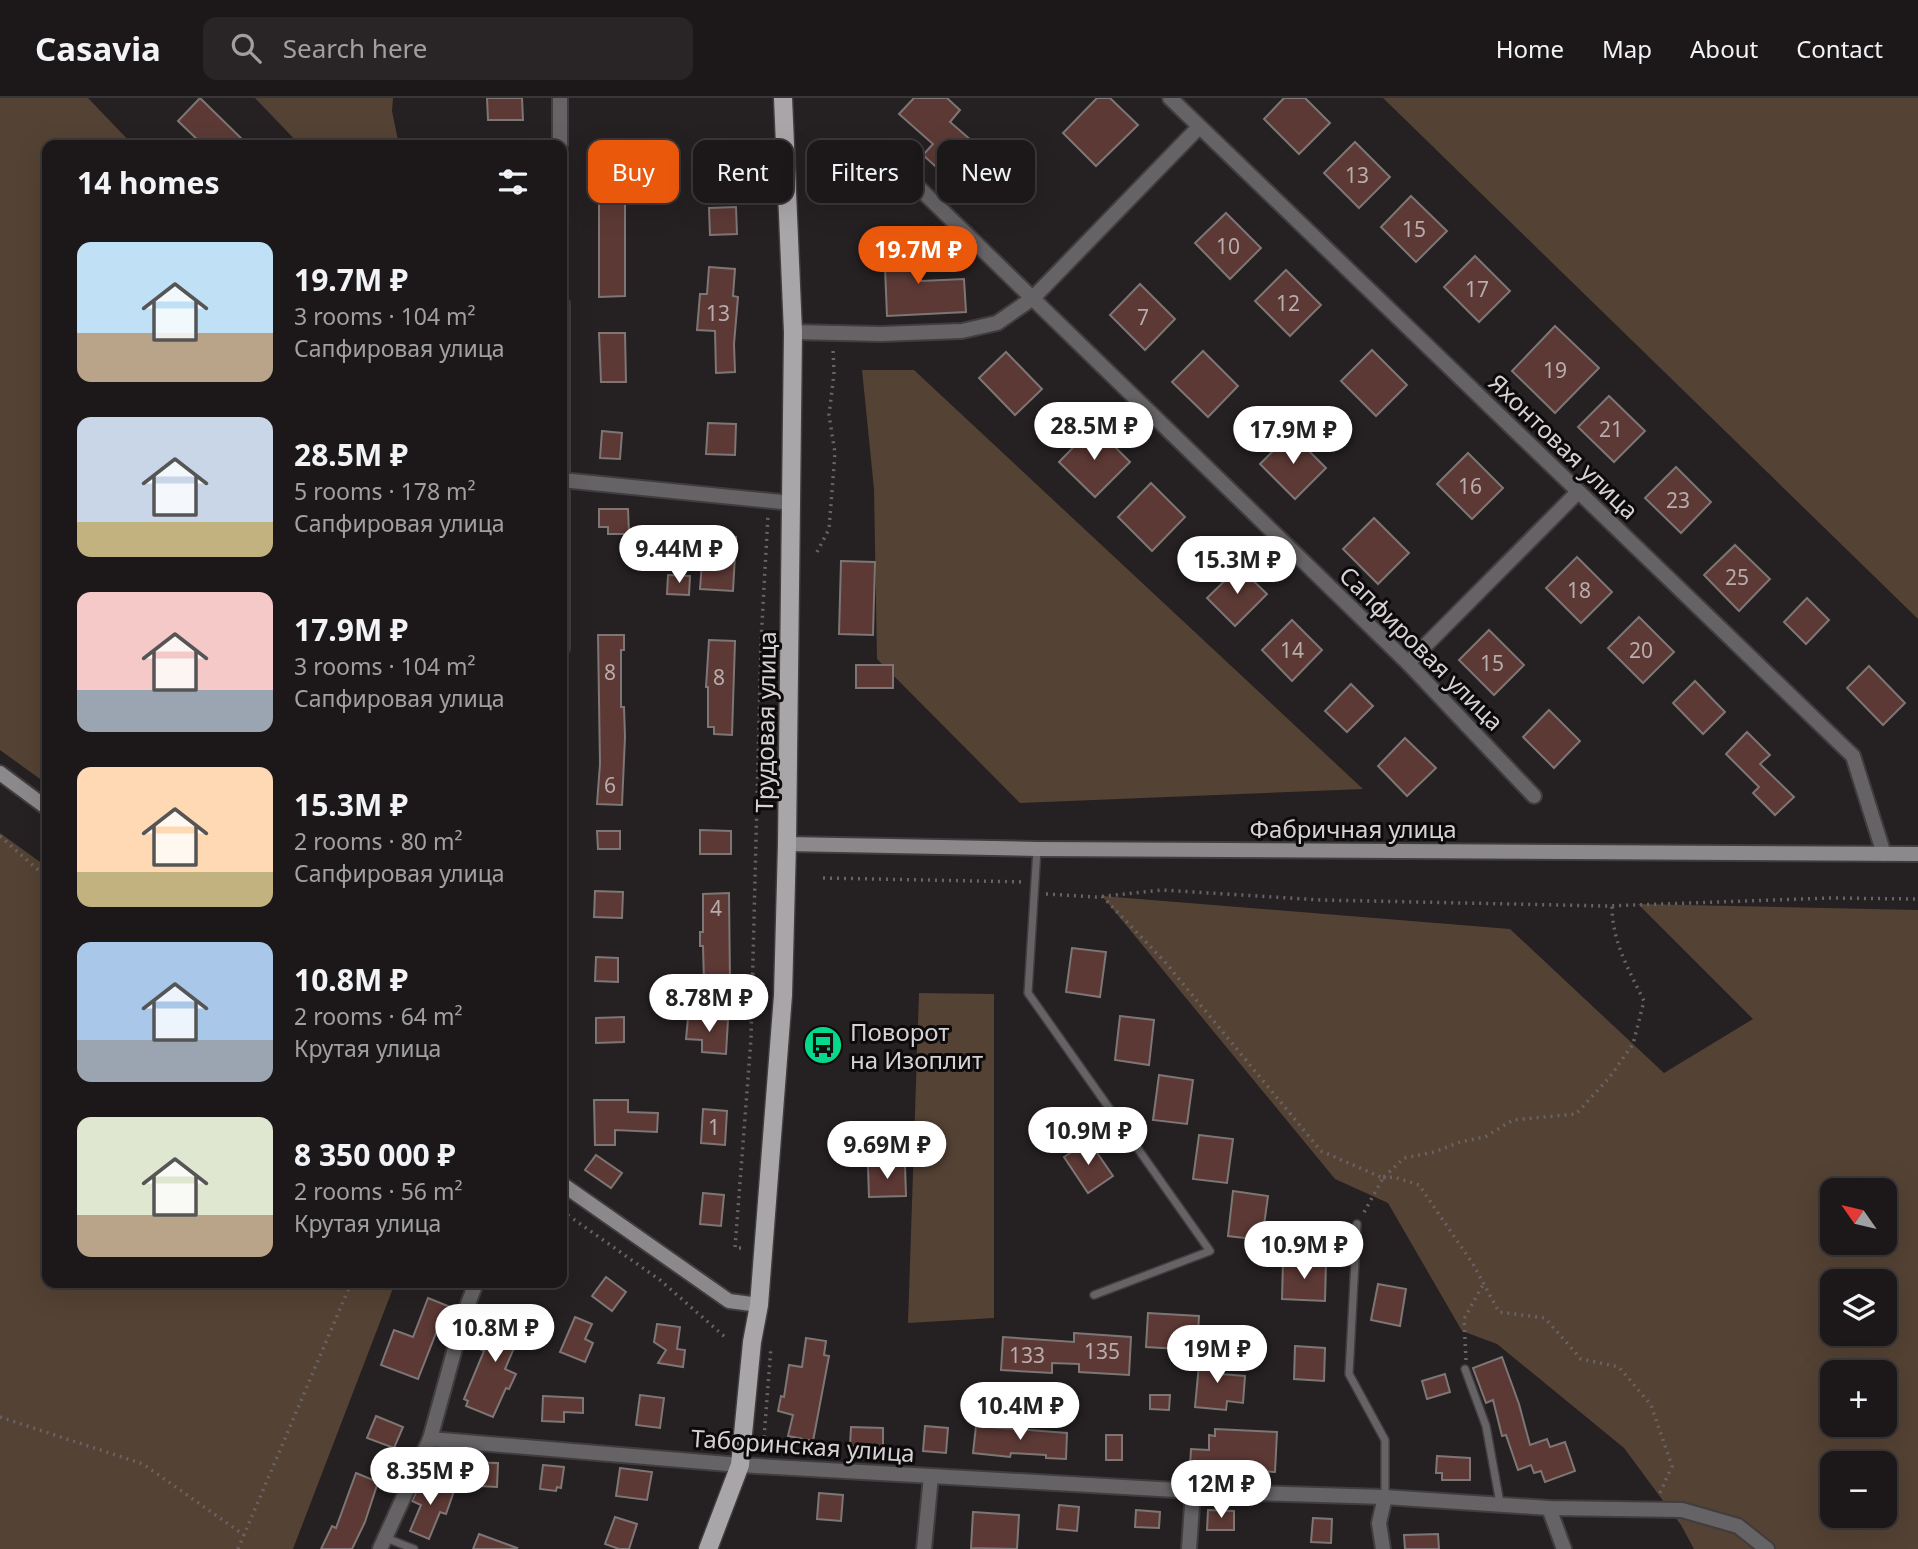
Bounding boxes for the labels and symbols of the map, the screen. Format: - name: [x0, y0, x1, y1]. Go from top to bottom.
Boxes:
- house number: 13: [1345, 161, 1369, 189]
- house number: 15: [1402, 215, 1426, 243]
- pin: 19.7M ₽: [853, 226, 983, 286]
- house number: 10: [1216, 232, 1240, 260]
- house number: 17: [1465, 275, 1489, 303]
- house number: 12: [1276, 289, 1300, 317]
- house number: 13: [706, 299, 730, 327]
- house number: 7: [1137, 303, 1149, 331]
- house number: 19: [1543, 356, 1567, 384]
- street label: Яхонтовая улица: [1482, 366, 1646, 526]
- pin: 28.5M ₽: [1029, 402, 1159, 462]
- pin: 17.9M ₽: [1228, 406, 1358, 466]
- house number: 21: [1599, 415, 1623, 443]
- house number: 16: [1458, 472, 1482, 500]
- house number: 23: [1666, 486, 1690, 514]
- pin: 9.44M ₽: [614, 526, 744, 585]
- pin: 15.3M ₽: [1172, 536, 1302, 596]
- street label: Сапфировая улица: [1333, 559, 1511, 737]
- house number: 25: [1725, 563, 1749, 591]
- house number: 18: [1567, 576, 1591, 604]
- street label: Трудовая улица: [747, 631, 783, 813]
- house number: 14: [1280, 636, 1304, 664]
- house number: 20: [1629, 636, 1653, 664]
- house number: 15: [1480, 649, 1504, 677]
- house number: 8: [604, 658, 616, 686]
- house number: 8: [713, 663, 725, 691]
- house number: 6: [604, 771, 616, 799]
- street label: Фабричная улица: [1249, 812, 1457, 845]
- house number: 4: [710, 894, 722, 922]
- pin: 8.78M ₽: [644, 974, 774, 1034]
- place label: Поворот на Изоплит: [850, 1015, 983, 1076]
- bus stop icon: Поворот на Изоплит: [802, 1024, 844, 1066]
- pin: 10.9M ₽: [1023, 1108, 1153, 1167]
- house number: 1: [708, 1113, 720, 1141]
- pin: 9.69M ₽: [822, 1122, 952, 1181]
- north arrow: [1820, 1178, 1897, 1255]
- pin: 10.9M ₽: [1239, 1222, 1369, 1281]
- pin: 10.8M ₽: [430, 1304, 560, 1364]
- pin: 19M ₽: [1168, 1326, 1266, 1385]
- house number: 135: [1084, 1337, 1120, 1365]
- house number: 133: [1009, 1341, 1045, 1369]
- pin: 10.4M ₽: [955, 1382, 1085, 1442]
- street label: Таборинская улица: [690, 1421, 916, 1469]
- pin: 8.35M ₽: [365, 1448, 495, 1507]
- pin: 12M ₽: [1172, 1460, 1270, 1520]

